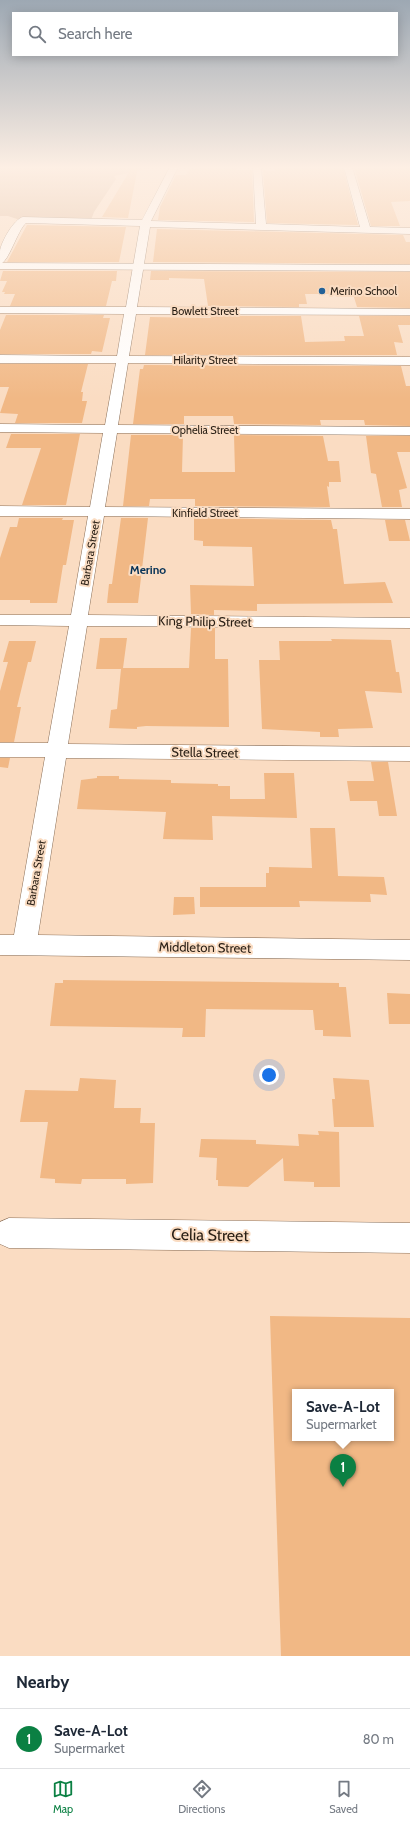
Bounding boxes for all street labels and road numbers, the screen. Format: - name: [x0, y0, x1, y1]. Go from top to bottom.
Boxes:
- street label: Bowlett Street: [172, 304, 239, 318]
- street label: Hilarity Street: [173, 353, 237, 367]
- street label: Ophelia Street: [171, 423, 239, 437]
- street label: Kinfield Street: [172, 506, 238, 520]
- street label: Barbara Street: [77, 519, 103, 587]
- street label: King Philip Street: [158, 612, 253, 630]
- street label: Stella Street: [171, 743, 239, 761]
- street label: Barbara Street: [23, 839, 49, 907]
- street label: Middleton Street: [159, 938, 252, 956]
- street label: Celia Street: [171, 1225, 249, 1245]

